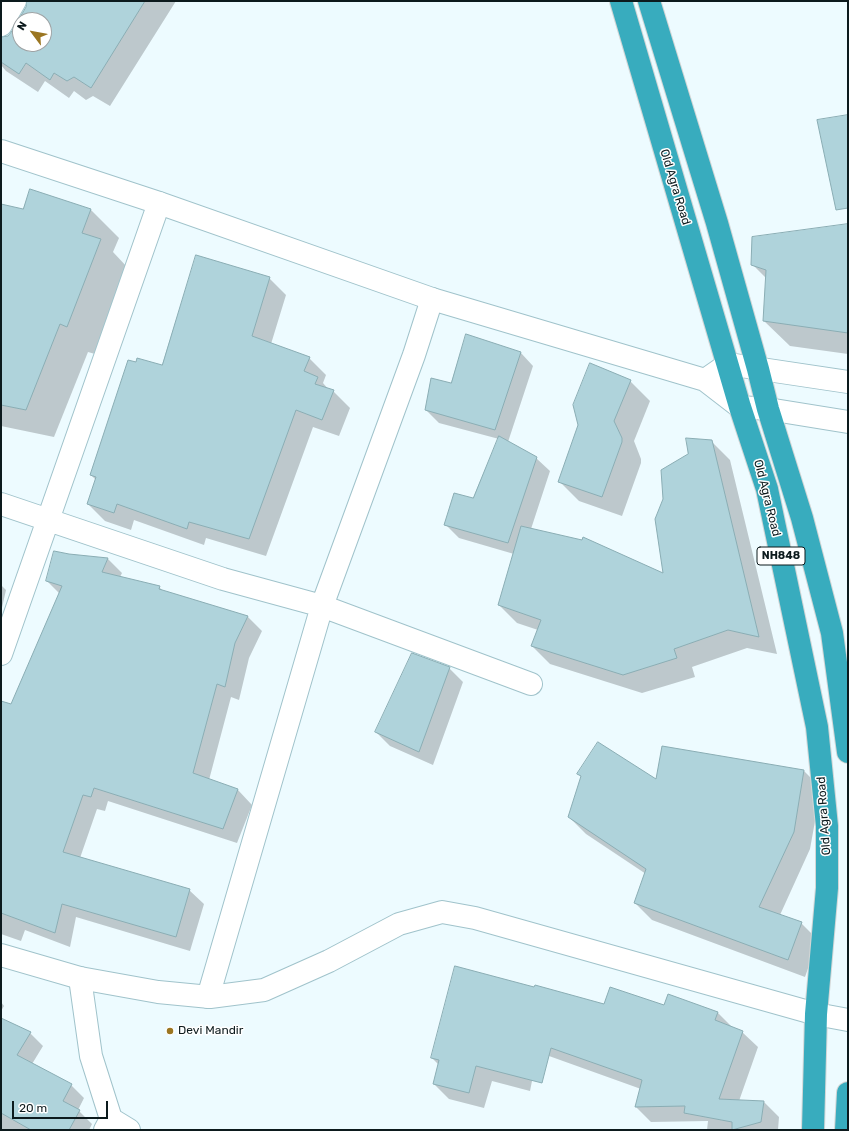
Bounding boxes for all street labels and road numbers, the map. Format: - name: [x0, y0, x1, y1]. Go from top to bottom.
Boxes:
- street label: Old Agra Road: [657, 147, 693, 227]
- street label: Old Agra Road: [750, 458, 784, 538]
- road number: NH848: [757, 547, 805, 565]
- street label: Old Agra Road: [814, 776, 834, 856]

